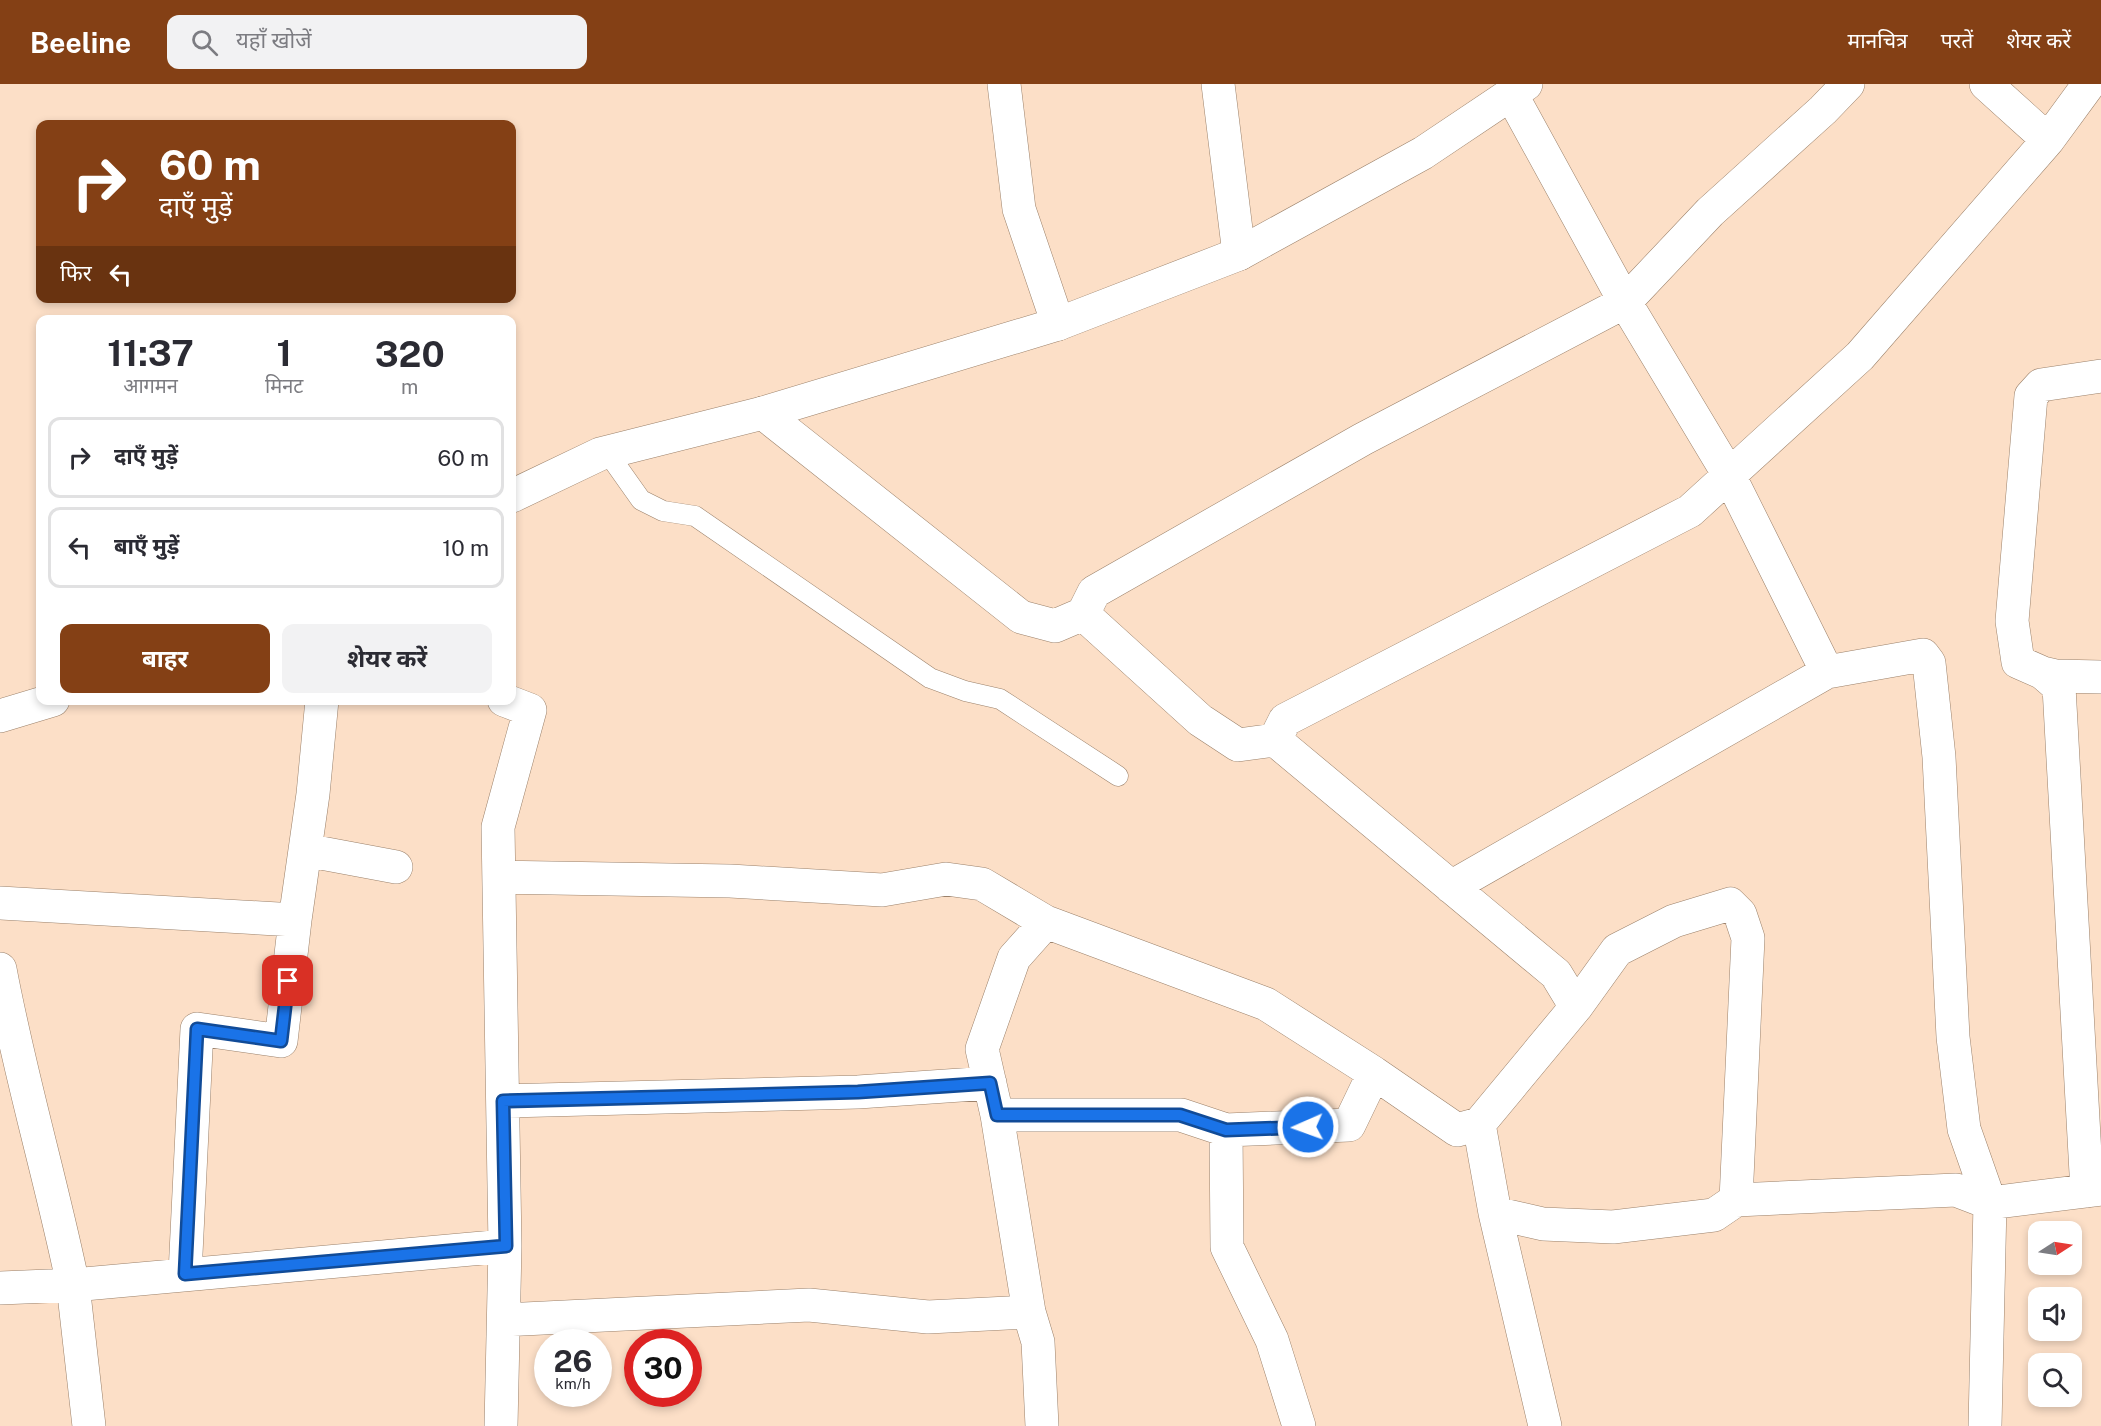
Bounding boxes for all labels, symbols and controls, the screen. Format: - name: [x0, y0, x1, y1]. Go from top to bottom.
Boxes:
- search box: [167, 15, 587, 69]
- text: Beeline: [30, 26, 131, 59]
- icon: search: [188, 26, 221, 59]
- text: यहाँ खोजें: [236, 27, 312, 53]
- text: मानचित्र: [1848, 28, 1908, 53]
- text: परतें: [1941, 28, 1973, 53]
- text: शेयर करें: [2006, 28, 2071, 53]
- text: 60 m: [159, 140, 261, 189]
- icon: right: [60, 144, 138, 222]
- text: दाएँ मुड़ें: [159, 190, 232, 222]
- icon: left: [104, 258, 137, 291]
- text: फिर: [60, 260, 92, 286]
- text: 11:37: [107, 332, 194, 374]
- text: 1: [276, 332, 292, 374]
- text: 320: [375, 333, 445, 375]
- text: आगमन: [123, 374, 178, 398]
- text: मिनट: [265, 374, 303, 398]
- text: m: [401, 375, 418, 399]
- icon: right: [63, 441, 96, 474]
- text: दाएँ मुड़ें: [114, 443, 178, 469]
- text: 60 m: [438, 445, 489, 471]
- icon: left: [63, 531, 96, 564]
- text: बाएँ मुड़ें: [114, 533, 179, 559]
- text: 10 m: [442, 535, 489, 561]
- button: बाहर: [60, 624, 270, 693]
- button: शेयर करें: [282, 624, 492, 693]
- pin: [262, 955, 313, 1006]
- icon: arrive: [271, 964, 304, 997]
- position arrow: [1276, 1095, 1340, 1159]
- north arrow: [2028, 1221, 2082, 1275]
- map controls: [2028, 1221, 2082, 1407]
- button: sound: [2028, 1287, 2082, 1341]
- speed limit sign: 30: [624, 1329, 702, 1407]
- text: 26: [554, 1343, 592, 1379]
- button: search: [2028, 1353, 2082, 1407]
- text: km/h: [555, 1375, 591, 1392]

